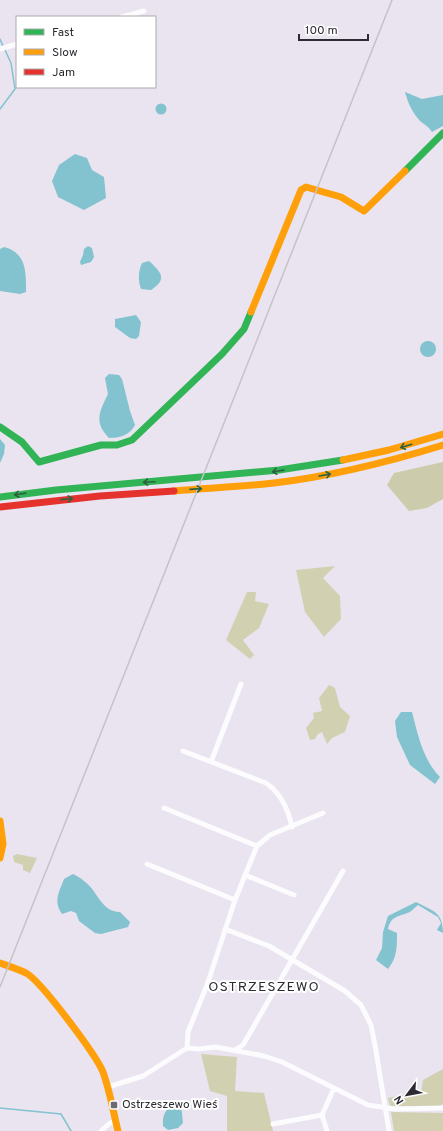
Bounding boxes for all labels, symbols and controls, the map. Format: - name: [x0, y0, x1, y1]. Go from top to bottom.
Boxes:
- legend: [16, 16, 156, 88]
- scale bar: [299, 16, 368, 42]
- text: 100 m: [305, 23, 338, 39]
- text: Fast: [52, 25, 74, 41]
- text: Slow: [52, 45, 78, 61]
- text: Jam: [52, 65, 75, 81]
- one-way arrow: [399, 443, 412, 450]
- one-way arrow: [272, 467, 285, 475]
- one-way arrow: [318, 471, 331, 479]
- one-way arrow: [143, 478, 156, 485]
- one-way arrow: [189, 485, 202, 492]
- one-way arrow: [13, 490, 26, 498]
- one-way arrow: [60, 496, 73, 503]
- district label: OSTRZESZEWO: [208, 979, 320, 996]
- north arrow: [387, 1075, 427, 1115]
- text: N: [391, 1093, 407, 1107]
- place label: Ostrzeszewo Wieś: [122, 1097, 218, 1113]
- marker: Ostrzeszewo Wieś: [109, 1100, 119, 1110]

